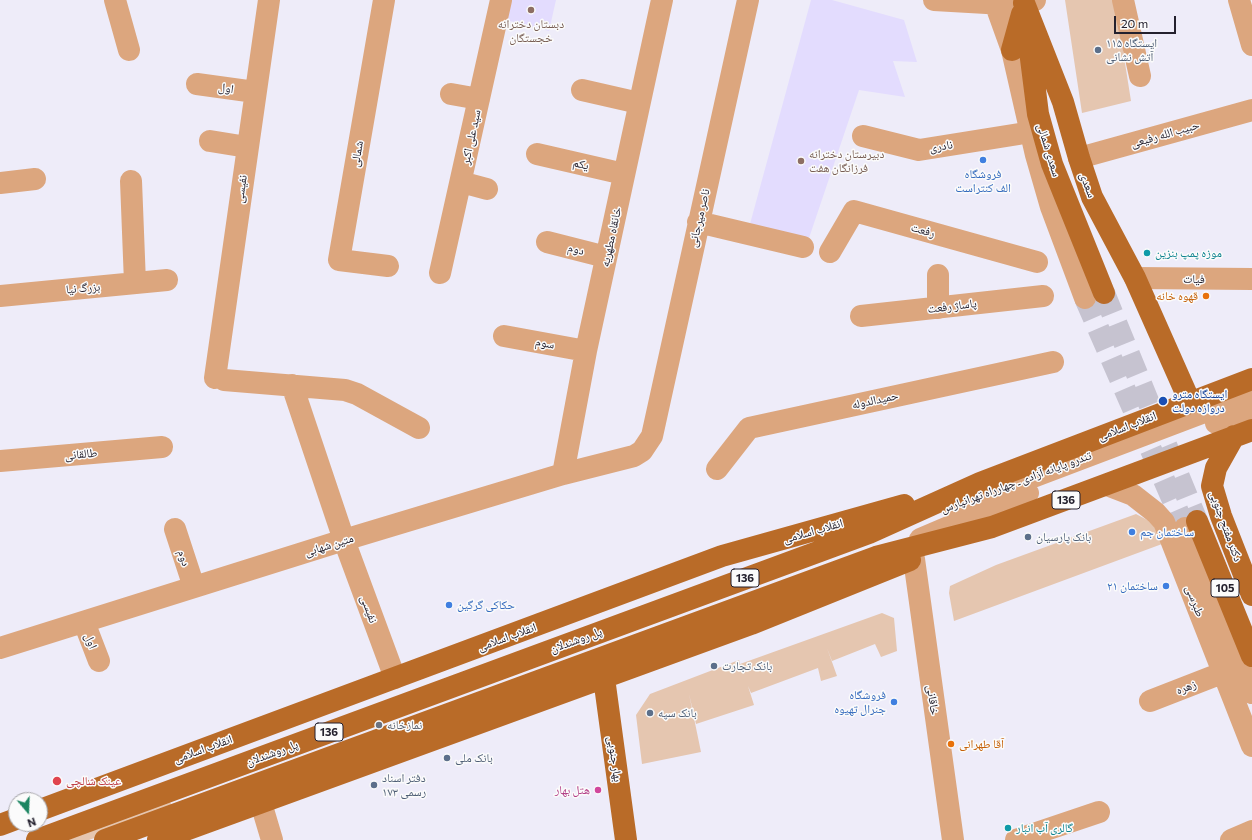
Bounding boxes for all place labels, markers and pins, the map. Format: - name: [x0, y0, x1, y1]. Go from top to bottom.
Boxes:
- marker: دبستان دخترانه خجستگان: [526, 5, 536, 15]
- place label: دبستان دخترانه خجستگان: [498, 17, 564, 45]
- place label: ایستگاه ۱۱۵ آتش نشانی: [1106, 36, 1157, 64]
- marker: ایستگاه ۱۱۵ آتش نشانی: [1093, 45, 1103, 55]
- place label: دبیرستان دخترانه فرزانگان هفت: [809, 147, 884, 175]
- marker: فروشگاه الف کنتراست: [978, 155, 988, 165]
- marker: دبیرستان دخترانه فرزانگان هفت: [796, 156, 806, 166]
- place label: فروشگاه الف کنتراست: [955, 167, 1011, 195]
- place label: موزه پمپ بنزین: [1155, 246, 1222, 260]
- marker: موزه پمپ بنزین: [1142, 248, 1152, 258]
- place label: قهوه خانه: [1156, 289, 1198, 303]
- marker: قهوه خانه: [1201, 291, 1211, 301]
- place label: ایستگاه مترو دروازه دولت: [1172, 387, 1227, 415]
- marker: ایستگاه مترو دروازه دولت: [1157, 395, 1169, 407]
- place label: ساختمان جم: [1140, 525, 1194, 539]
- marker: ساختمان جم: [1127, 527, 1137, 537]
- place label: بانک پارسیان: [1036, 530, 1091, 544]
- marker: بانک پارسیان: [1023, 532, 1033, 542]
- place label: ساختمان ۲۱: [1107, 579, 1158, 593]
- marker: ساختمان ۲۱: [1161, 581, 1171, 591]
- place label: حکاکی گرگین: [457, 598, 515, 612]
- marker: حکاکی گرگین: [444, 600, 454, 610]
- place label: بانک تجارت: [722, 659, 772, 673]
- marker: بانک تجارت: [709, 661, 719, 671]
- place label: فروشگاه جنرال تهیوه: [834, 688, 886, 716]
- marker: فروشگاه جنرال تهیوه: [889, 697, 899, 707]
- place label: بانک سپه: [658, 706, 697, 720]
- marker: بانک سپه: [645, 708, 655, 718]
- place label: نمازخانه: [387, 718, 422, 732]
- marker: نمازخانه: [374, 720, 384, 730]
- place label: آقا طهرانی: [959, 737, 1004, 751]
- marker: آقا طهرانی: [946, 739, 956, 749]
- place label: بانک ملی: [455, 751, 493, 765]
- marker: بانک ملی: [442, 753, 452, 763]
- place label: دفتر اسناد رسمی ۱۷۳: [382, 771, 426, 799]
- place label: عينک شالچی: [66, 774, 121, 788]
- marker: عينک شالچی: [51, 775, 63, 787]
- marker: دفتر اسناد رسمی ۱۷۳: [369, 780, 379, 790]
- place label: هتل بهار: [555, 783, 590, 797]
- marker: هتل بهار: [593, 785, 603, 795]
- place label: گالری آب انبار: [1016, 821, 1073, 835]
- marker: گالری آب انبار: [1003, 823, 1013, 833]

